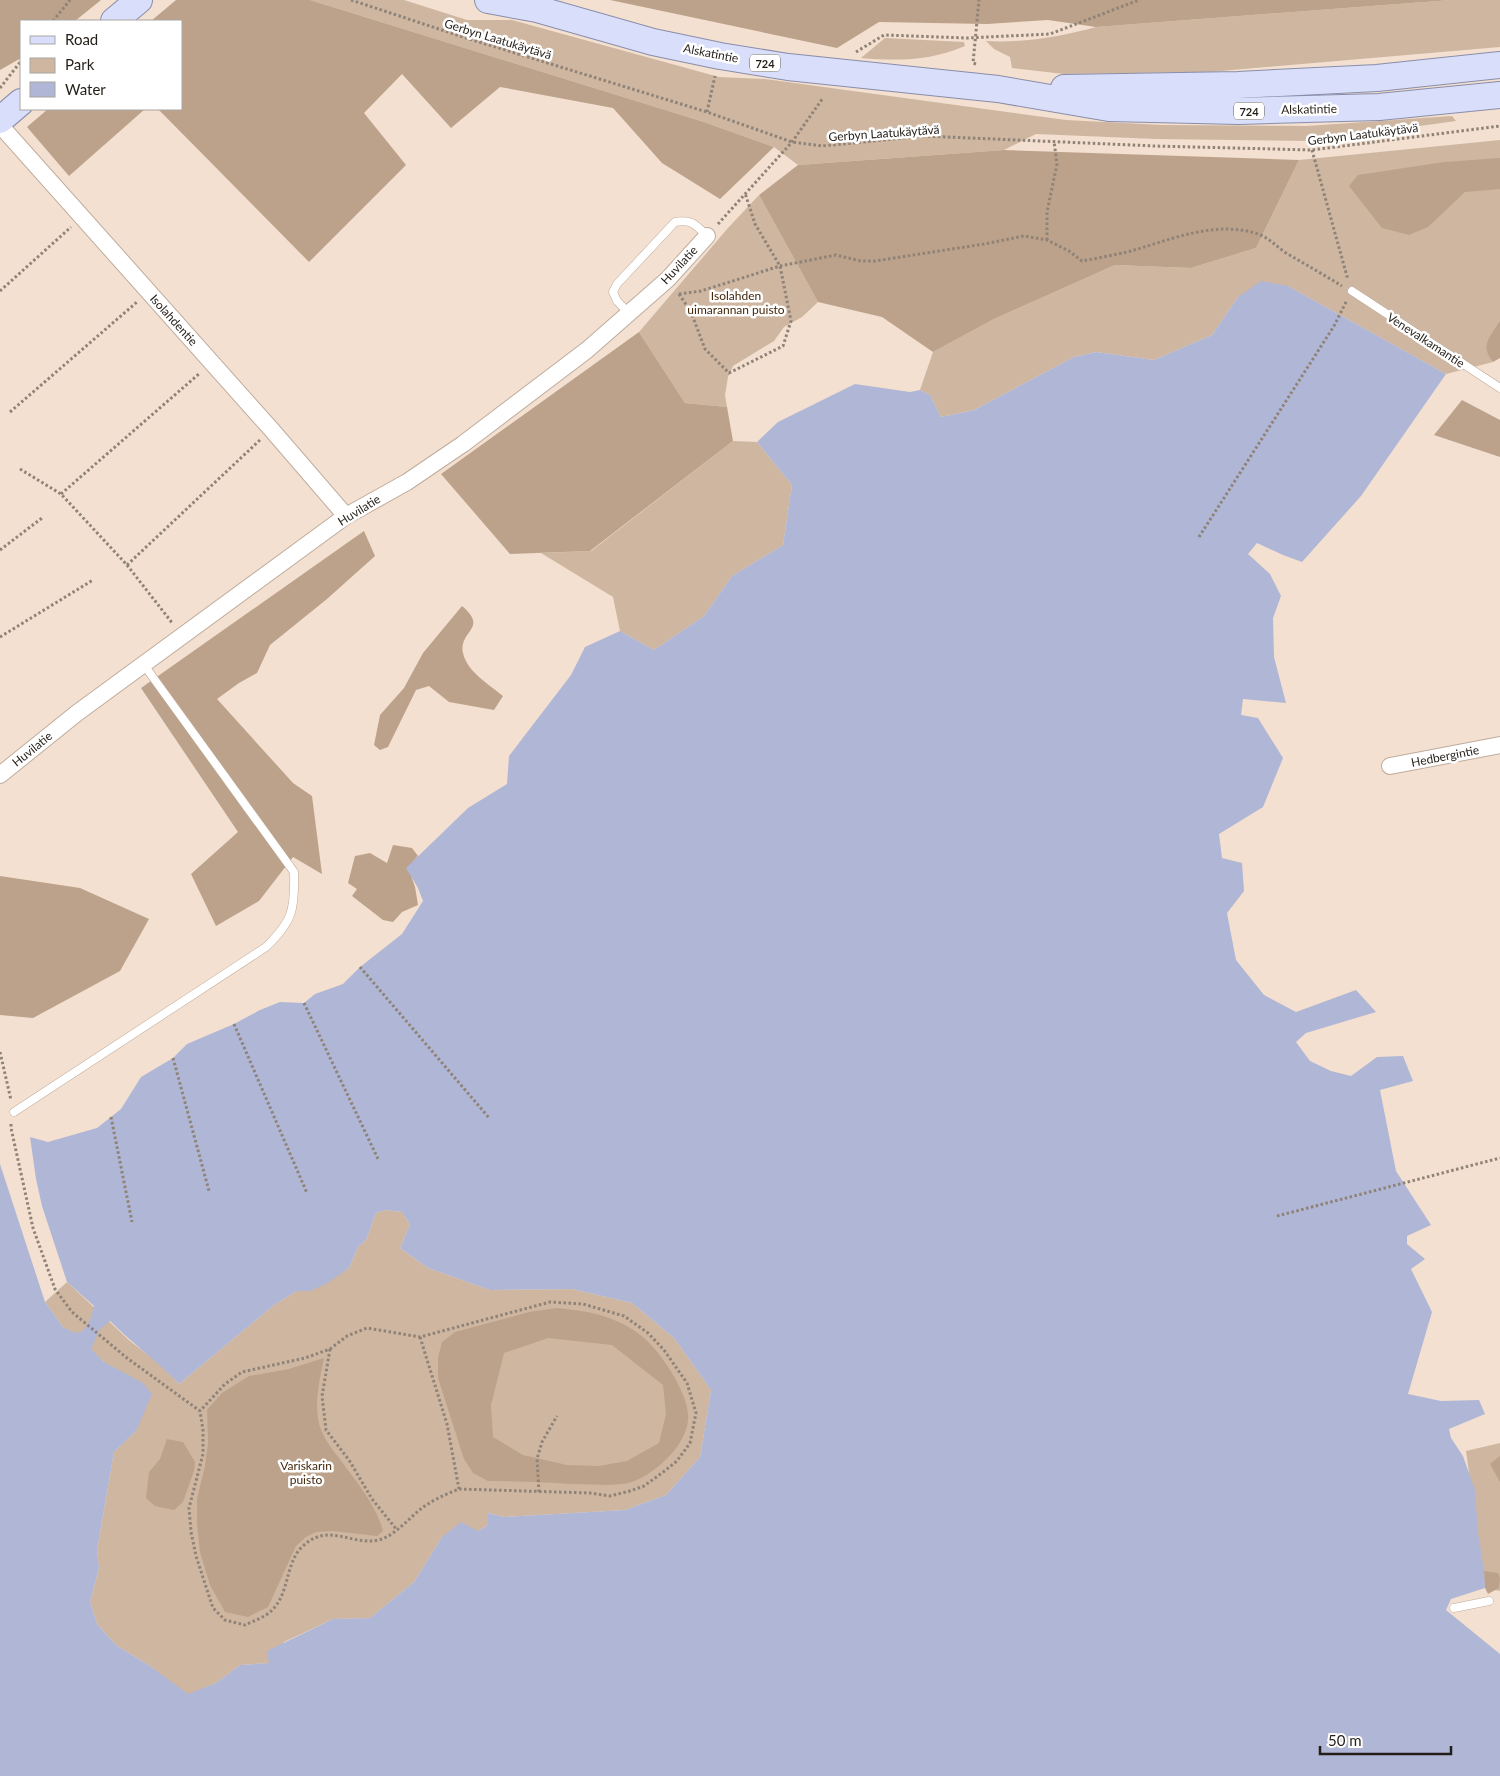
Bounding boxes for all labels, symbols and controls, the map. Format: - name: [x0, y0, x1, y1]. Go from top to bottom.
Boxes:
- street label: Gerbyn Laatukäytävä: [443, 16, 553, 62]
- legend: [20, 20, 182, 110]
- text: Road: [65, 30, 98, 48]
- street label: Alskatintie: [682, 40, 740, 66]
- road number: 724: [750, 54, 780, 72]
- text: Park: [65, 55, 95, 73]
- text: Water: [65, 80, 106, 98]
- street label: Alskatintie: [1281, 101, 1337, 117]
- road number: 724: [1234, 102, 1264, 120]
- street label: Gerbyn Laatukäytävä: [1307, 120, 1419, 148]
- street label: Gerbyn Laatukäytävä: [828, 122, 940, 144]
- street label: Huvilatie: [657, 243, 701, 287]
- park label: Isolahden uimarannan puisto: [687, 288, 785, 317]
- street label: Isolahdentie: [147, 291, 201, 349]
- street label: Venevalkamantie: [1384, 309, 1468, 371]
- street label: Huvilatie: [335, 491, 383, 529]
- street label: Huvilatie: [9, 728, 55, 770]
- street label: Hedbergintie: [1410, 742, 1480, 770]
- park label: Variskarin puisto: [280, 1458, 332, 1487]
- scale bar: [1320, 1724, 1451, 1756]
- text: 50 m: [1328, 1731, 1362, 1749]

